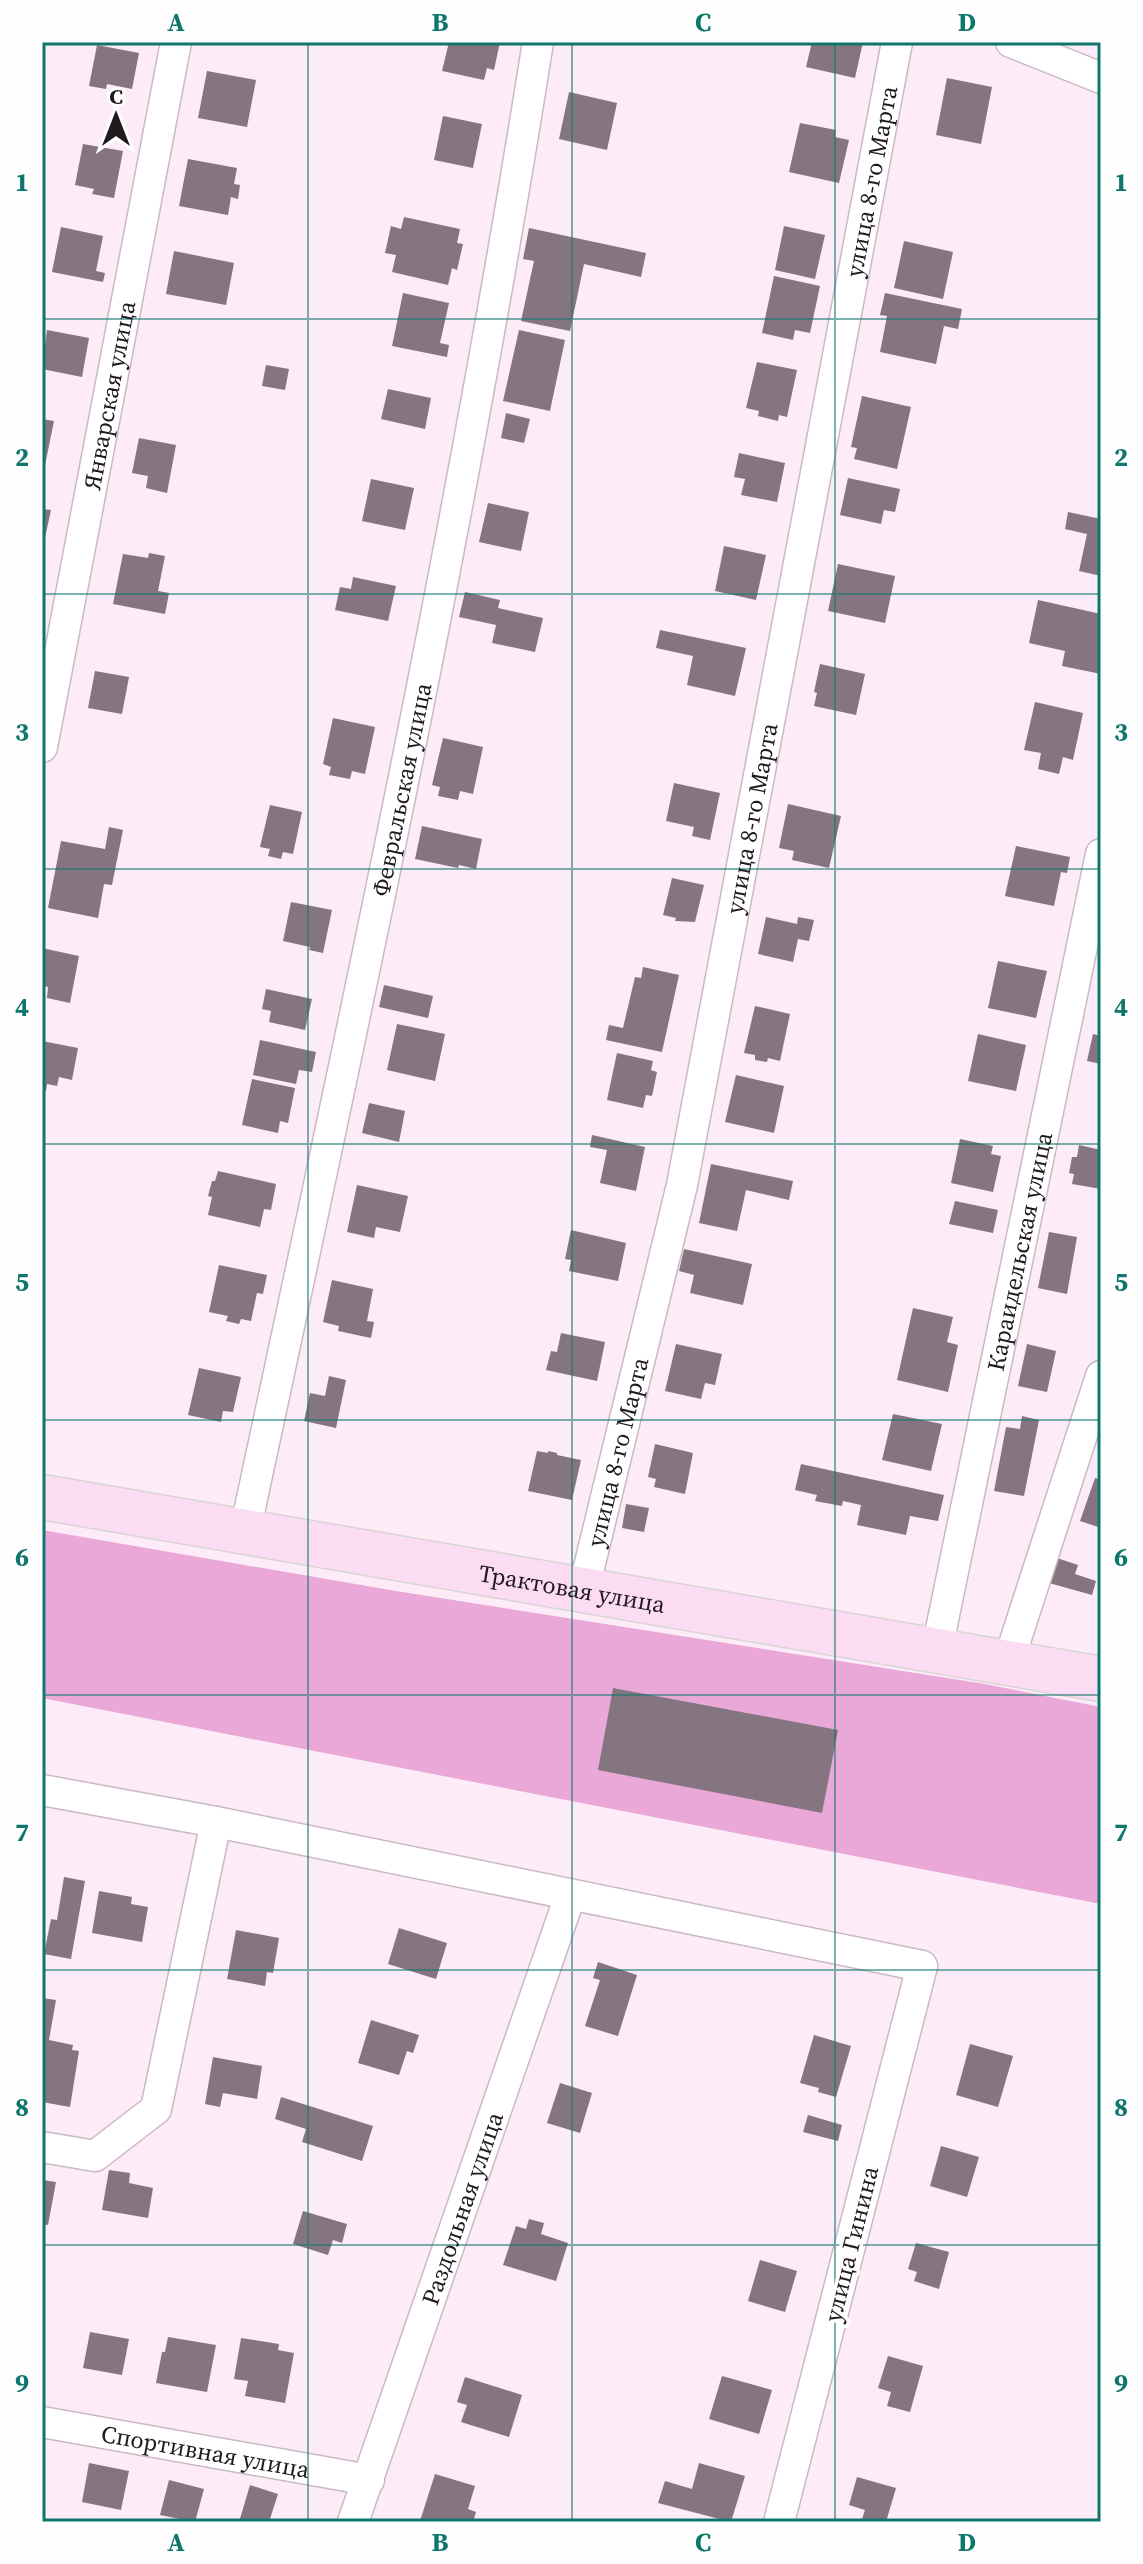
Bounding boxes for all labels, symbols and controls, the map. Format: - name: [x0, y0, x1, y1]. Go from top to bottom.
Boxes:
- text: A: [167, 4, 185, 40]
- text: B: [432, 4, 449, 40]
- text: C: [695, 4, 711, 40]
- text: D: [958, 4, 976, 40]
- north arrow: [76, 76, 156, 156]
- text: С: [109, 81, 123, 111]
- street label: улица 8-го Марта: [837, 82, 905, 280]
- text: 1: [15, 164, 29, 200]
- text: 1: [1114, 164, 1128, 200]
- street label: Январская улица: [75, 297, 143, 493]
- text: 2: [15, 439, 29, 475]
- text: 2: [1114, 439, 1128, 475]
- street label: Февральская улица: [364, 679, 439, 899]
- text: 3: [15, 714, 29, 750]
- text: 3: [1114, 714, 1128, 750]
- street label: улица 8-го Марта: [717, 719, 785, 917]
- text: 4: [15, 989, 29, 1025]
- text: 4: [1114, 989, 1128, 1025]
- street label: Караидельская улица: [978, 1128, 1060, 1374]
- text: 5: [15, 1264, 29, 1300]
- text: 5: [1114, 1264, 1128, 1300]
- street label: улица 8-го Марта: [578, 1353, 656, 1550]
- text: 6: [15, 1539, 29, 1575]
- text: 6: [1114, 1539, 1128, 1575]
- street label: Трактовая улица: [477, 1556, 669, 1620]
- text: 7: [15, 1814, 29, 1850]
- text: 7: [1114, 1814, 1128, 1850]
- text: 8: [15, 2089, 29, 2125]
- text: 8: [1114, 2089, 1128, 2125]
- street label: Раздольная улица: [413, 2107, 511, 2309]
- street label: улица Гинина: [816, 2162, 886, 2325]
- text: 9: [15, 2365, 29, 2401]
- text: 9: [1114, 2365, 1128, 2401]
- street label: Спортивная улица: [99, 2416, 313, 2486]
- text: A: [167, 2524, 185, 2560]
- text: B: [432, 2524, 449, 2560]
- text: C: [695, 2524, 711, 2560]
- text: D: [958, 2524, 976, 2560]

